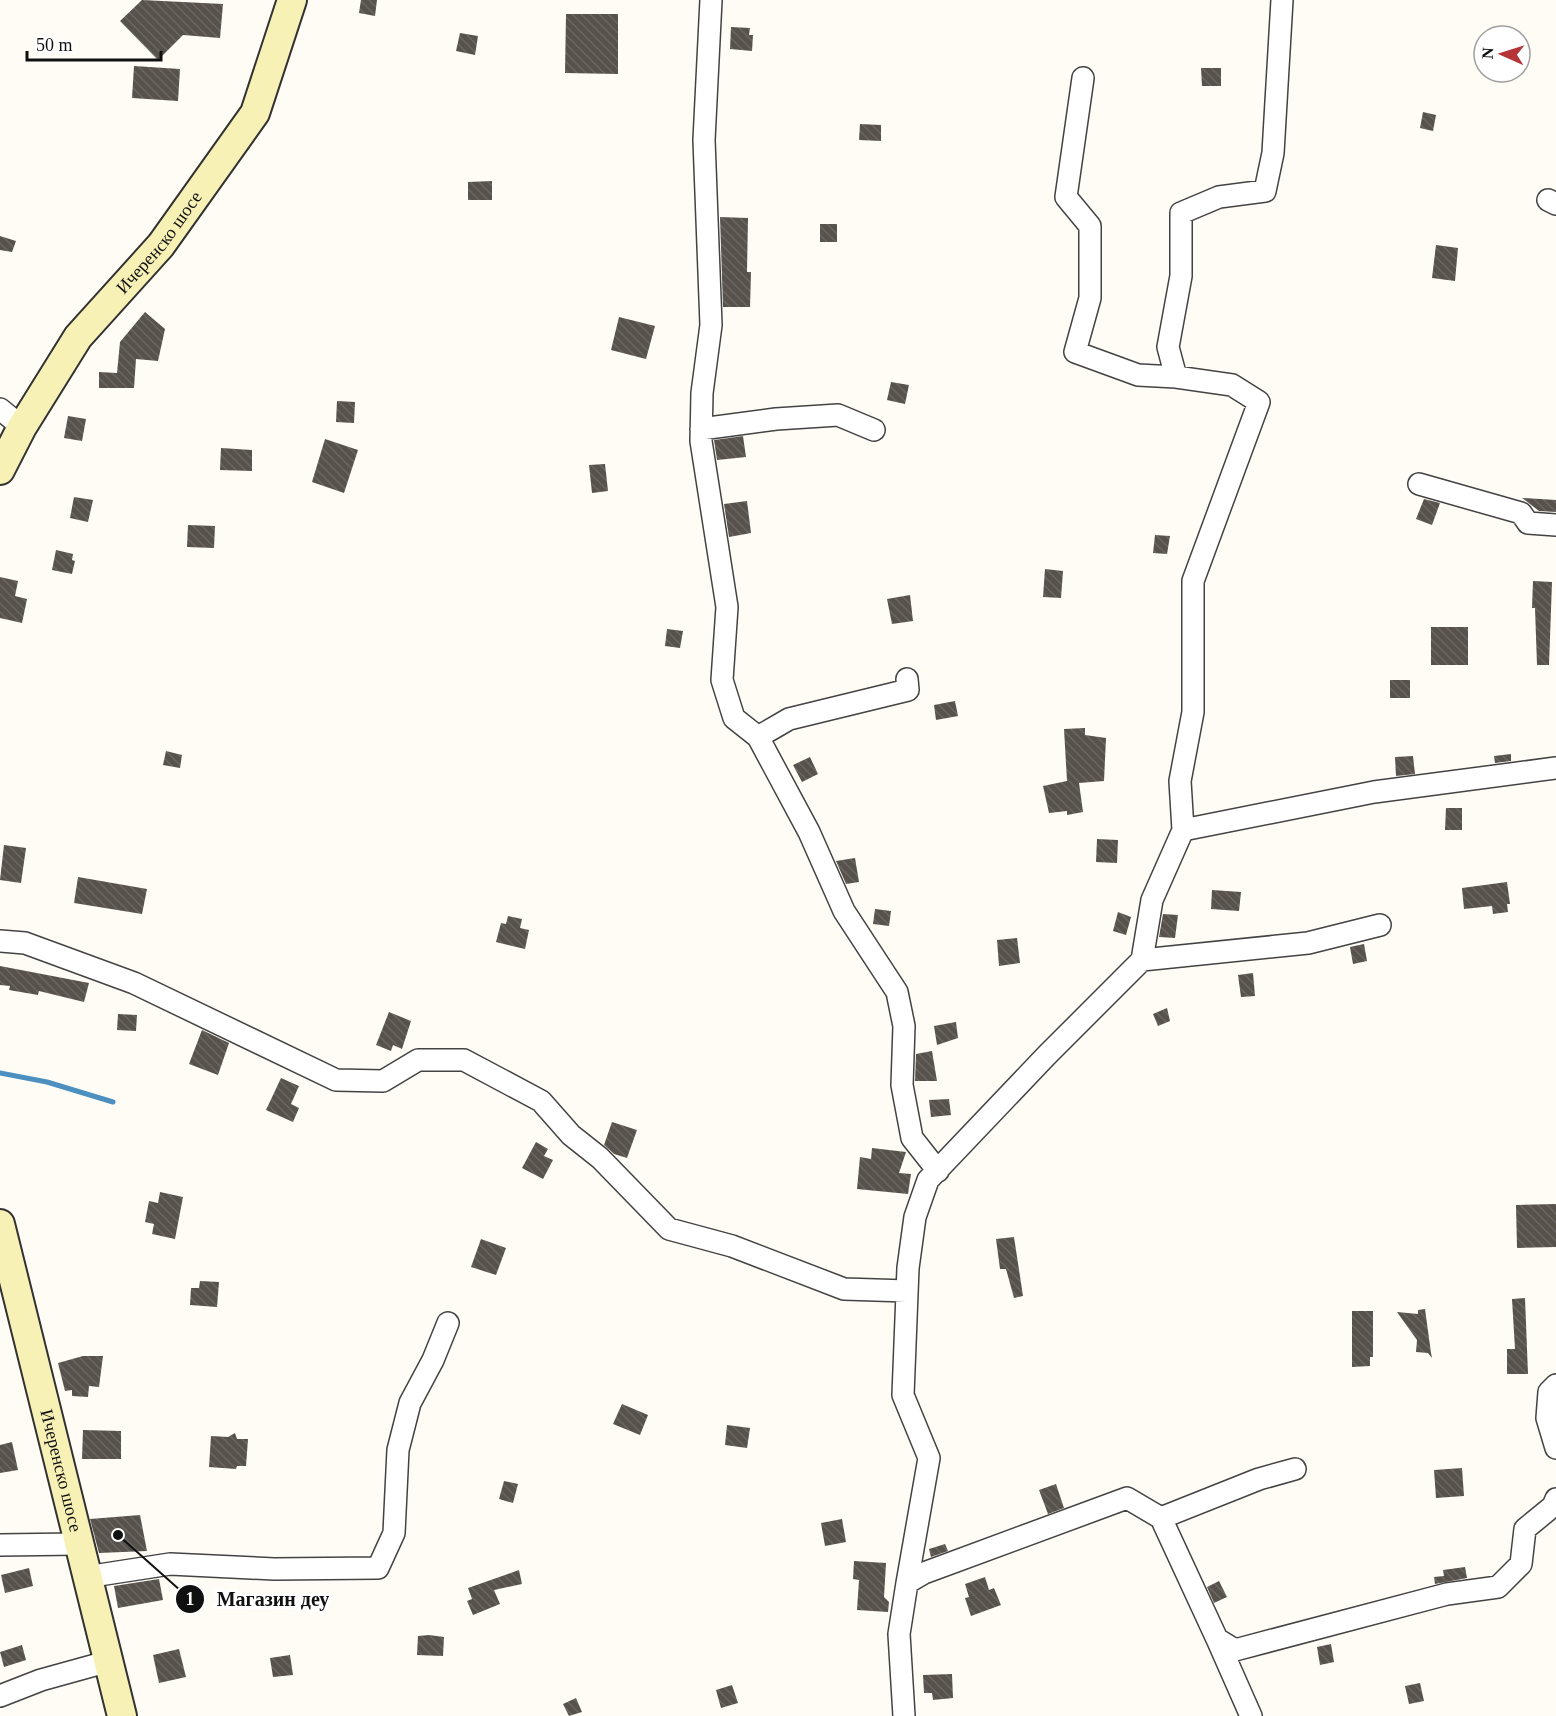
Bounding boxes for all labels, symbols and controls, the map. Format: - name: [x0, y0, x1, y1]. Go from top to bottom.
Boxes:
- scale bar: [27, 24, 160, 62]
- north arrow: [1472, 24, 1532, 84]
- text: 50 m: [36, 35, 73, 55]
- text: N: [1479, 47, 1496, 59]
- street label: Ичеренско шосе: [112, 187, 206, 298]
- street label: Ичеренско шосе: [36, 1407, 86, 1534]
- callout: Магазин деу: [175, 1580, 341, 1618]
- text: Магазин деу: [217, 1588, 329, 1611]
- text: 1: [186, 1589, 195, 1609]

